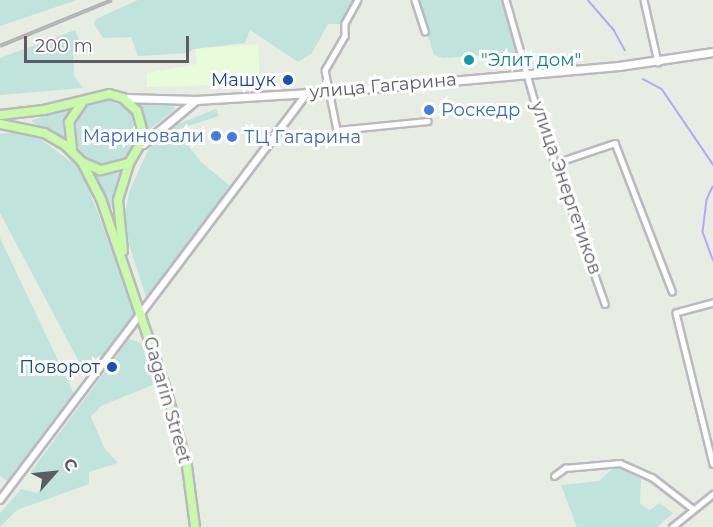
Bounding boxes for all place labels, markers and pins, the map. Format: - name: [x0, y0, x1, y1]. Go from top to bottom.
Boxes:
- place label: "Элит дом": [481, 49, 581, 71]
- marker: "Элит дом": [462, 53, 476, 67]
- place label: Машук: [211, 69, 276, 91]
- marker: Машук: [281, 73, 295, 87]
- place label: Роскедр: [441, 99, 520, 121]
- marker: Роскедр: [422, 103, 436, 117]
- place label: Мариновали: [83, 125, 204, 147]
- place label: ТЦ Гагарина: [244, 126, 361, 148]
- marker: Мариновали: [209, 129, 223, 143]
- marker: ТЦ Гагарина: [225, 130, 239, 144]
- place label: Поворот: [19, 356, 100, 378]
- marker: Поворот: [105, 360, 119, 374]

